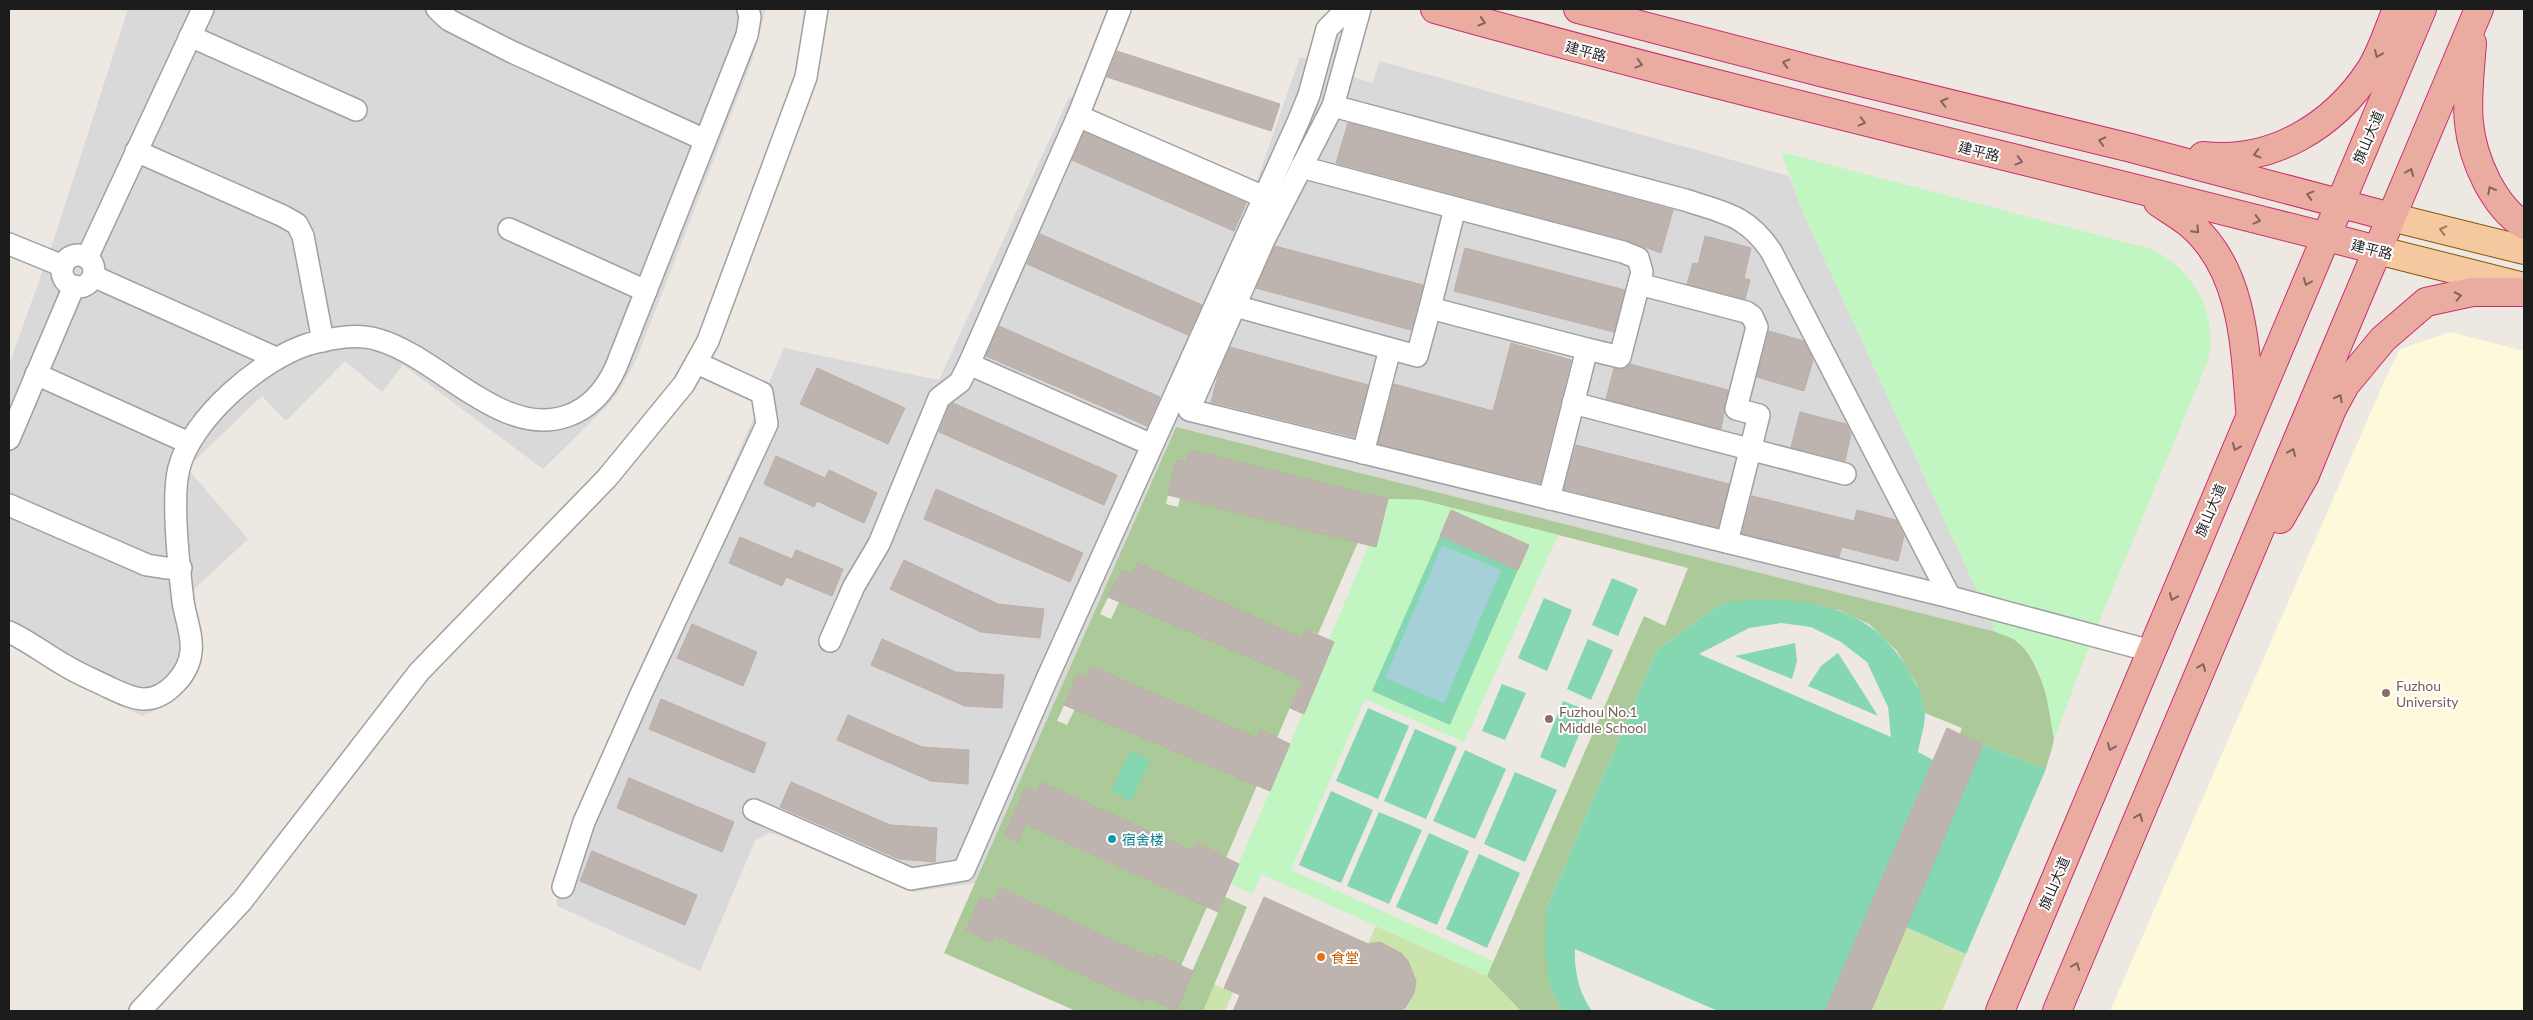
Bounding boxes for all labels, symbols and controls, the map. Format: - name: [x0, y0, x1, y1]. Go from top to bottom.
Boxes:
- one-way arrow: [1478, 16, 1486, 27]
- street label: 建平路: [1564, 37, 1608, 65]
- one-way arrow: [2373, 49, 2383, 57]
- one-way arrow: [1782, 58, 1791, 69]
- one-way arrow: [1634, 59, 1642, 69]
- one-way arrow: [1940, 97, 1949, 108]
- street label: 旗山大道: [2349, 108, 2387, 166]
- one-way arrow: [1857, 116, 1866, 127]
- one-way arrow: [2097, 136, 2106, 147]
- street label: 建平路: [1957, 138, 2001, 164]
- one-way arrow: [2252, 148, 2261, 159]
- one-way arrow: [2015, 155, 2024, 166]
- one-way arrow: [2403, 168, 2414, 177]
- one-way arrow: [2487, 186, 2497, 195]
- one-way arrow: [2305, 190, 2314, 201]
- one-way arrow: [2253, 214, 2262, 225]
- one-way arrow: [2190, 224, 2199, 233]
- one-way arrow: [2439, 225, 2448, 236]
- street label: 建平路: [2350, 236, 2394, 262]
- one-way arrow: [2302, 277, 2313, 286]
- one-way arrow: [2453, 291, 2462, 301]
- one-way arrow: [2332, 394, 2342, 403]
- one-way arrow: [2232, 442, 2242, 451]
- one-way arrow: [2287, 449, 2297, 457]
- street label: 旗山大道: [2191, 481, 2229, 539]
- one-way arrow: [2169, 592, 2180, 601]
- one-way arrow: [2196, 663, 2207, 672]
- place label: Fuzhou University: [2396, 677, 2459, 710]
- marker: Fuzhou University: [2380, 687, 2392, 699]
- place label: Fuzhou No.1 Middle School: [1559, 703, 1646, 736]
- marker: Fuzhou No.1 Middle School: [1543, 713, 1555, 725]
- one-way arrow: [2106, 742, 2117, 751]
- one-way arrow: [2133, 813, 2143, 822]
- place label: 宿舍楼: [1122, 831, 1164, 848]
- marker: 宿舍楼: [1106, 833, 1118, 845]
- street label: 旗山大道: [2035, 854, 2073, 912]
- place label: 食堂: [1331, 949, 1359, 966]
- marker: 食堂: [1315, 951, 1327, 963]
- one-way arrow: [2070, 962, 2080, 971]

